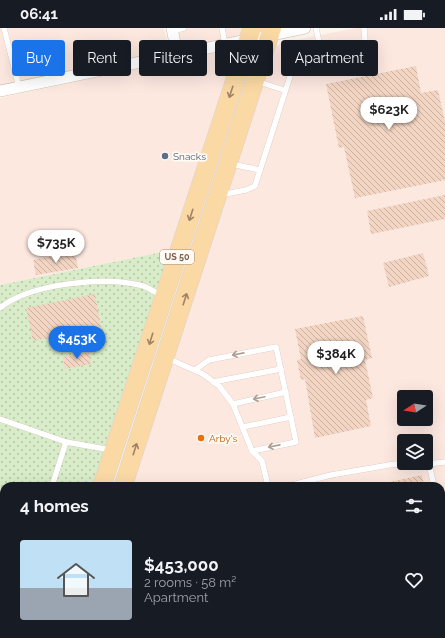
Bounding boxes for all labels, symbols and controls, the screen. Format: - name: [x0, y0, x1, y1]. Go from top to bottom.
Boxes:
- text: 06:41: [20, 5, 58, 23]
- chip: Buy: [12, 40, 65, 76]
- chip: Rent: [73, 40, 131, 76]
- chip: Filters: [139, 40, 207, 76]
- chip: New: [215, 40, 273, 76]
- chip: Apartment: [281, 40, 378, 76]
- one-way arrow: [227, 85, 234, 98]
- pin: $623K: [361, 97, 417, 131]
- text: $623K: [369, 102, 409, 117]
- marker: Snacks: [160, 151, 170, 161]
- place label: Snacks: [173, 151, 206, 162]
- one-way arrow: [187, 209, 194, 222]
- pin: $735K: [28, 230, 84, 264]
- text: $735K: [37, 235, 75, 250]
- road number: US 50: [160, 250, 194, 264]
- one-way arrow: [181, 293, 189, 305]
- pin: $453K: [49, 326, 105, 360]
- text: $453K: [58, 331, 96, 346]
- one-way arrow: [146, 333, 154, 345]
- pin: $384K: [308, 341, 364, 375]
- text: $384K: [316, 346, 356, 361]
- one-way arrow: [232, 351, 245, 359]
- north arrow: [397, 390, 433, 426]
- map controls: [397, 390, 433, 470]
- one-way arrow: [253, 394, 266, 402]
- marker: Arby's: [196, 433, 206, 443]
- place label: Arby's: [209, 433, 238, 444]
- button: layers: [397, 434, 433, 470]
- one-way arrow: [132, 443, 139, 456]
- one-way arrow: [268, 443, 281, 451]
- icon: filters: [403, 495, 425, 517]
- text: 4 homes: [20, 496, 89, 516]
- text: $453,000: [144, 555, 219, 575]
- icon: home: [52, 556, 100, 604]
- icon: heart: [403, 569, 425, 591]
- text: 2 rooms · 58 m²: [144, 575, 236, 590]
- text: Apartment: [144, 590, 208, 605]

